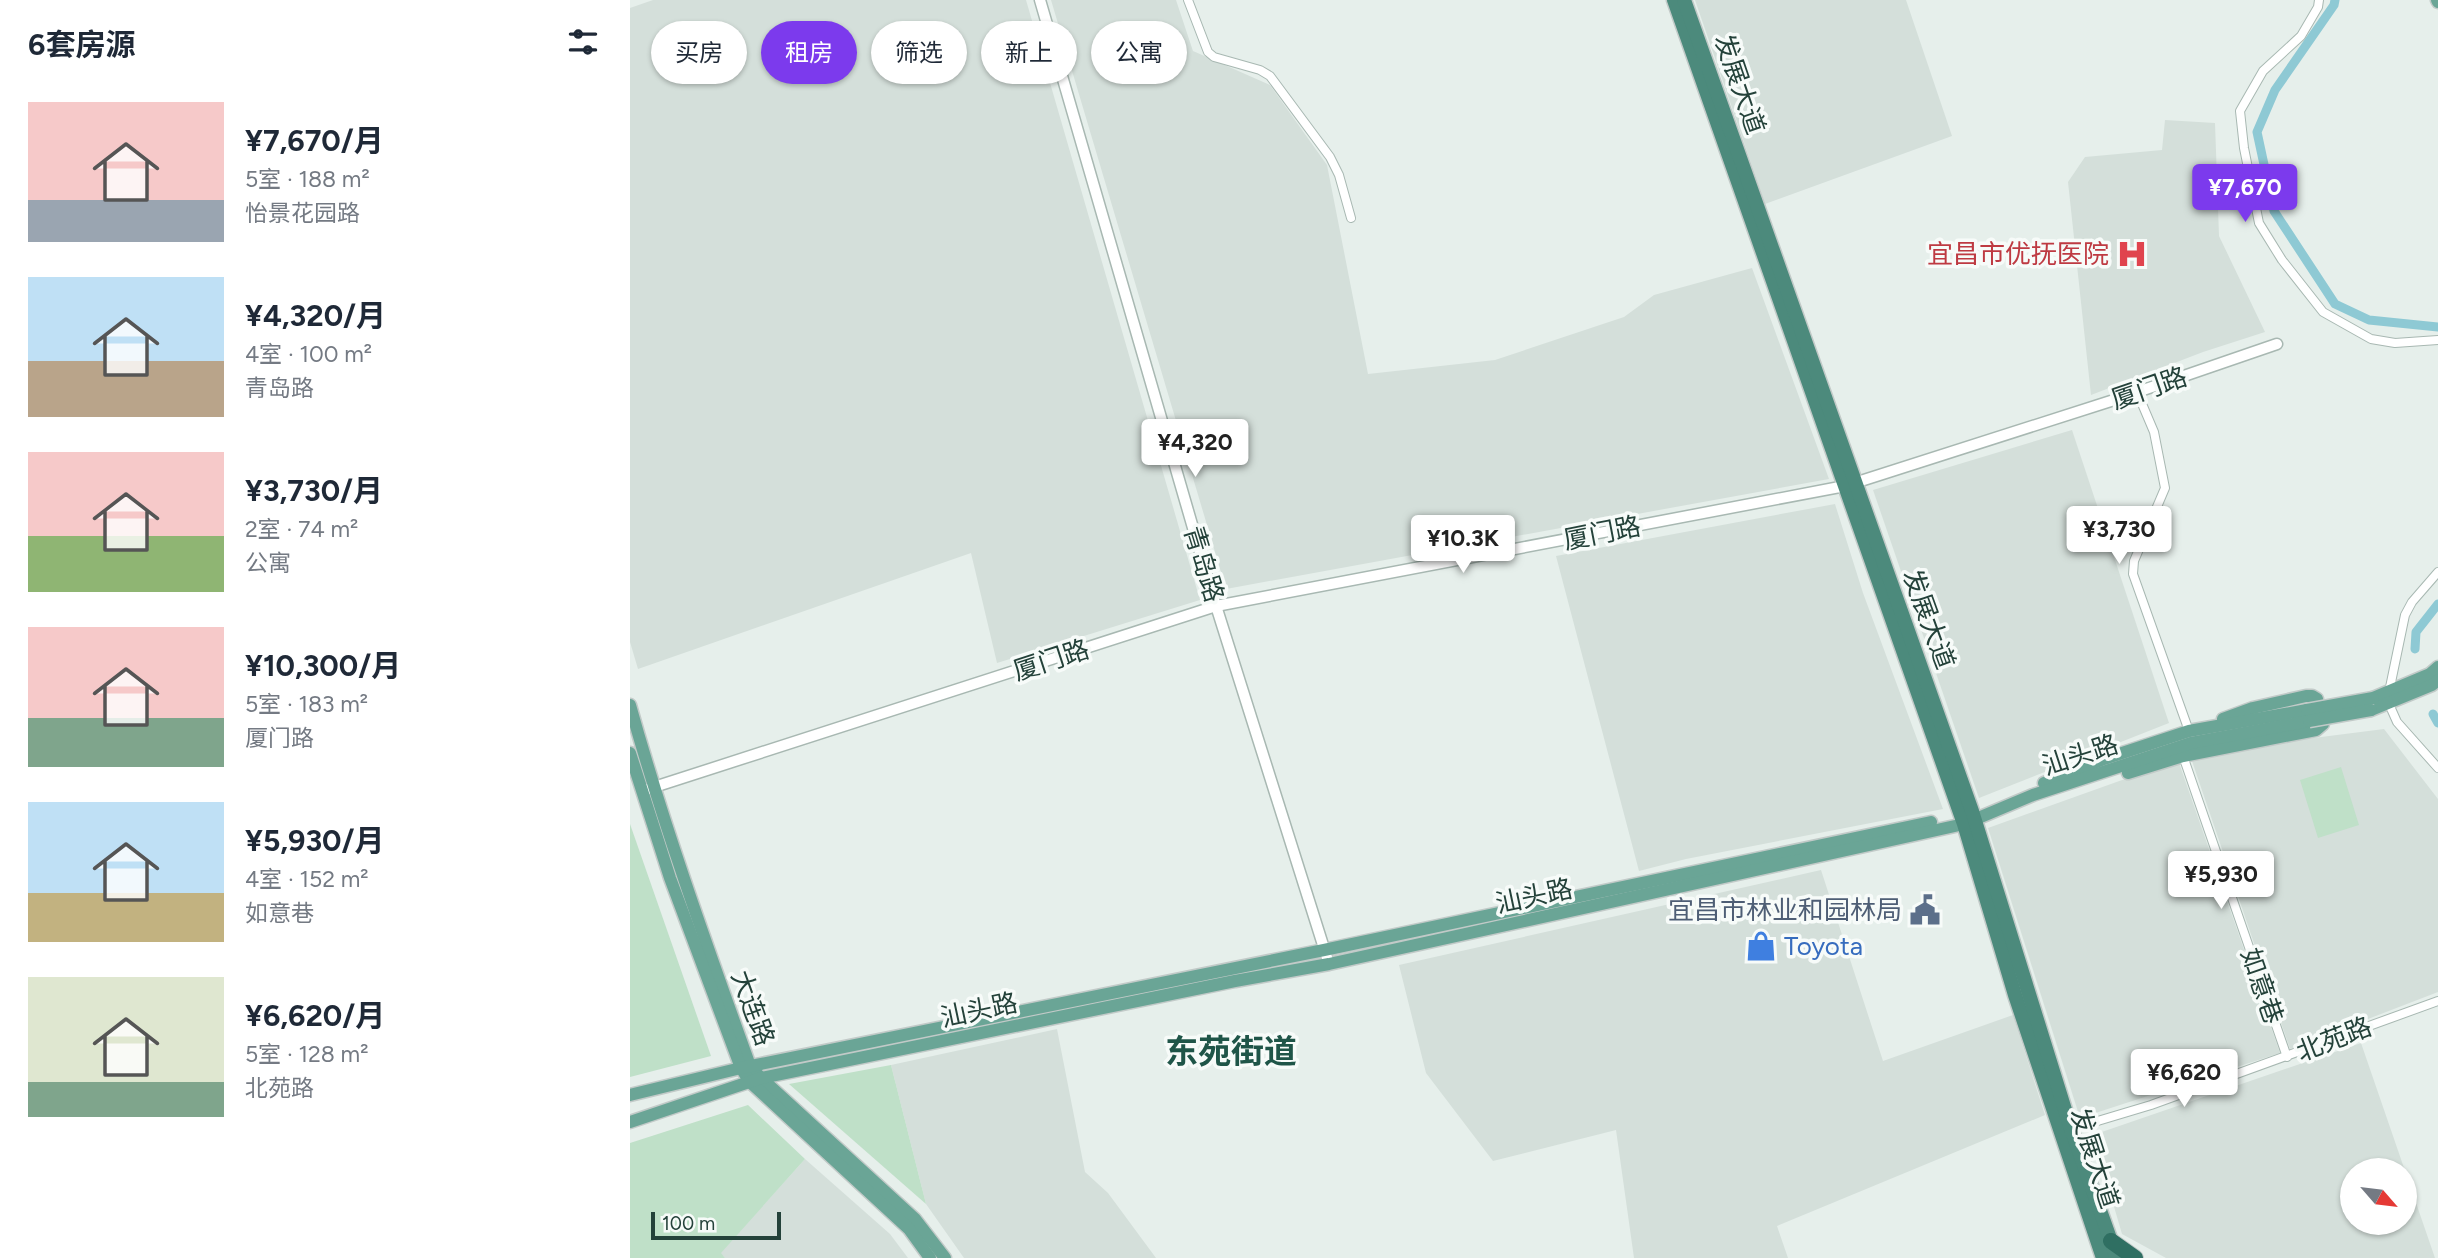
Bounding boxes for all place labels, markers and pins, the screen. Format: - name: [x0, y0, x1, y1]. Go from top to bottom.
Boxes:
- pin: ¥7,670: [2188, 164, 2302, 224]
- hospital icon: 宜昌市优抚医院: [2115, 237, 2149, 271]
- place label: 宜昌市优抚医院: [1927, 238, 2109, 270]
- pin: ¥4,320: [1138, 420, 1252, 479]
- pin: ¥3,730: [2062, 506, 2176, 566]
- pin: ¥10.3K: [1406, 516, 1520, 575]
- pin: ¥5,930: [2164, 852, 2278, 911]
- public building icon: 宜昌市林业和园林局: [1908, 893, 1942, 927]
- place label: 宜昌市林业和园林局: [1668, 894, 1902, 926]
- shop icon: Toyota: [1744, 929, 1778, 963]
- place label: Toyota: [1784, 930, 1863, 962]
- pin: ¥6,620: [2127, 1050, 2241, 1109]

